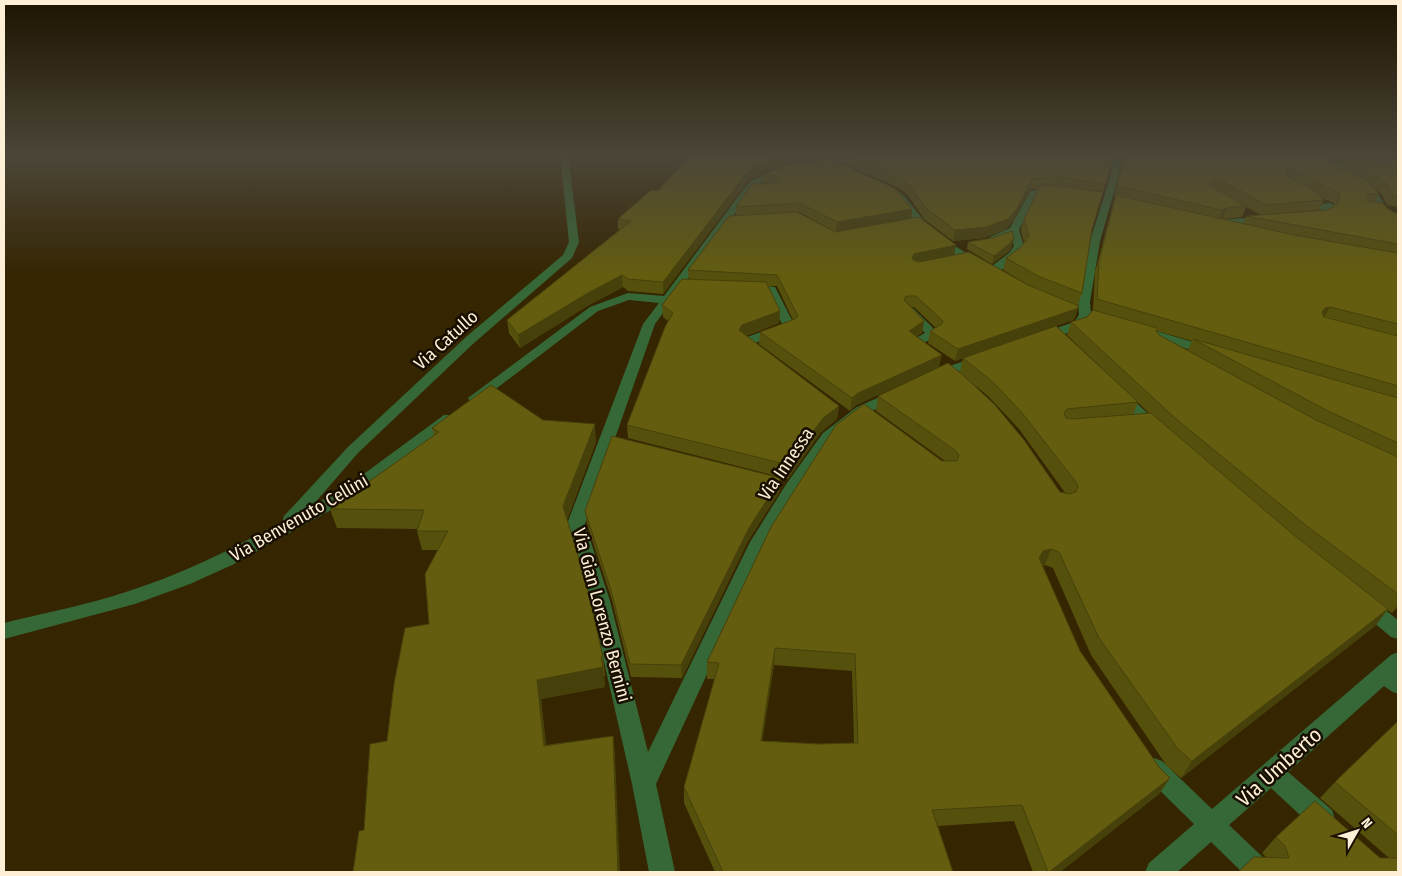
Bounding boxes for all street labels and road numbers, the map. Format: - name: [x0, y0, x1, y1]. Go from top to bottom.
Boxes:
- street label: Via Catullo: [409, 305, 483, 375]
- street label: Via Innessa: [754, 423, 818, 505]
- street label: Via Benvenuto Cellini: [226, 470, 372, 566]
- street label: Via Gian Lorenzo Bernini: [568, 526, 636, 704]
- street label: Via Umberto: [1231, 722, 1327, 812]

